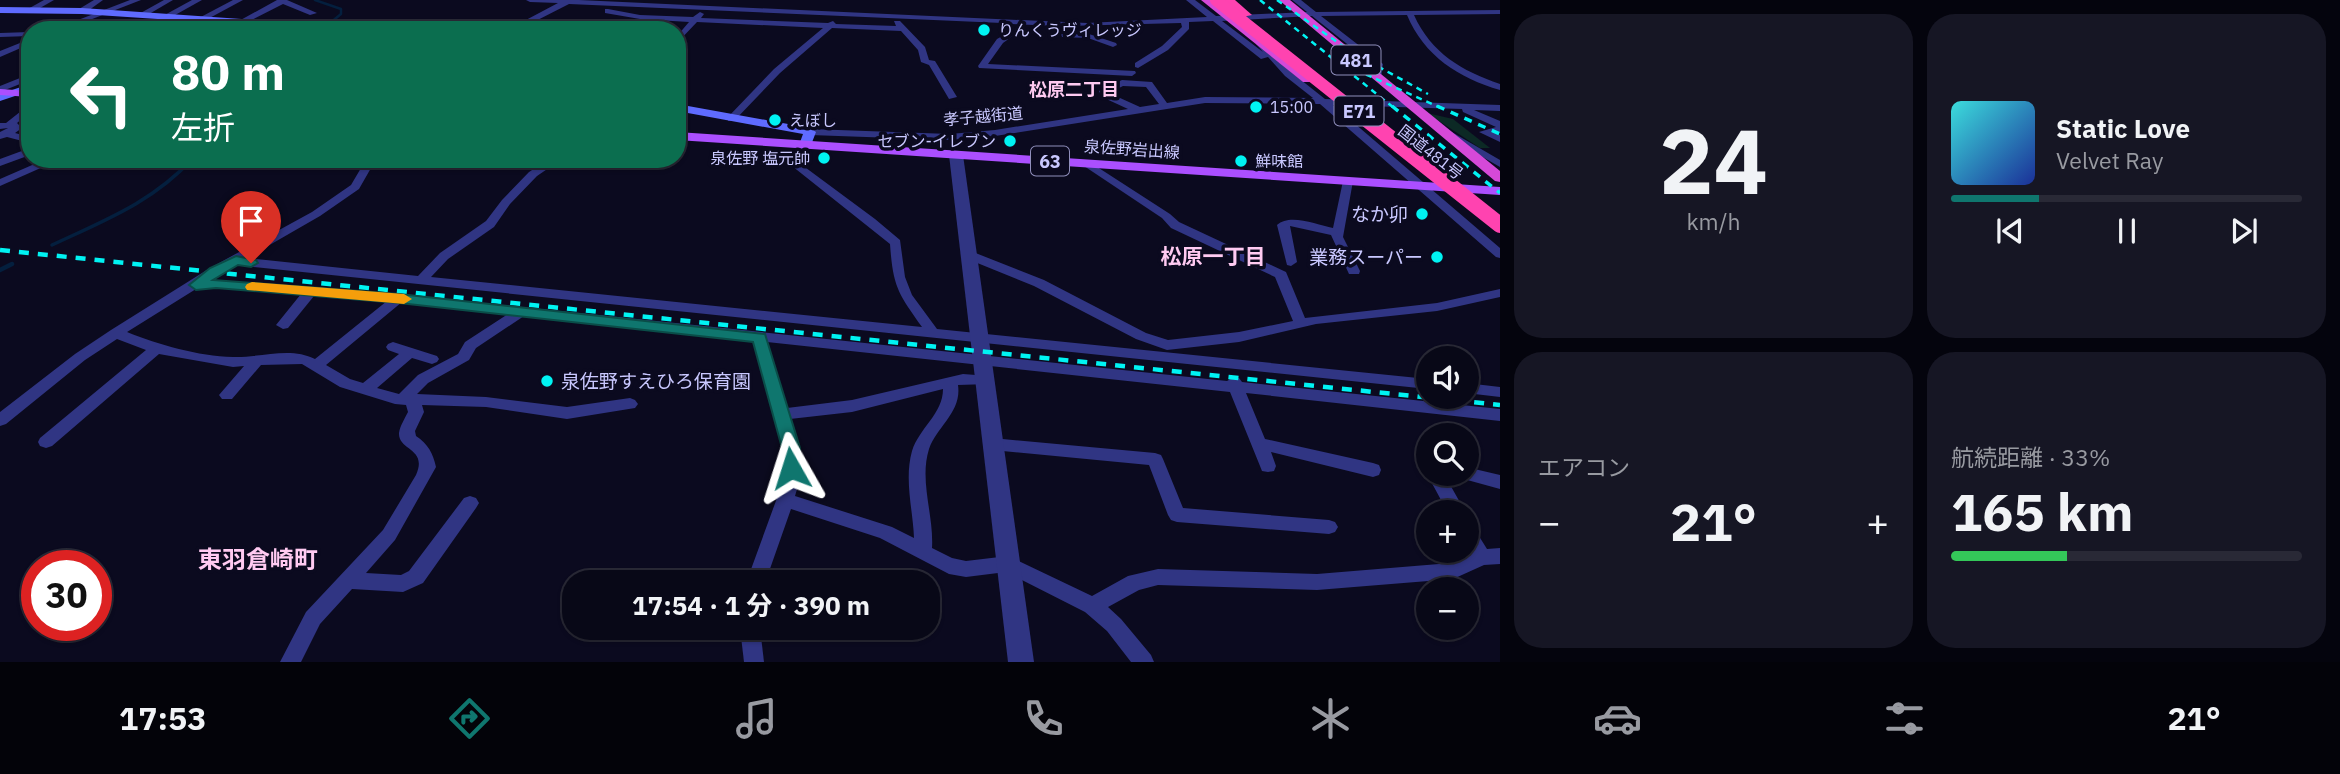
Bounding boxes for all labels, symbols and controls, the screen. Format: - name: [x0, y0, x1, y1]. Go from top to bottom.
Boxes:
- place label: りんくうヴィレッジ: [998, 20, 1142, 40]
- marker: りんくうヴィレッジ: [976, 22, 992, 38]
- text: 80 m: [171, 40, 285, 103]
- road number: 481: [1332, 46, 1380, 74]
- icon: left: [56, 49, 147, 140]
- district label: 松原二丁目: [1029, 78, 1119, 101]
- road number: E71: [1334, 96, 1384, 126]
- place label: 15:00: [1270, 97, 1313, 117]
- marker: 15:00: [1248, 99, 1264, 115]
- text: 24: [1659, 101, 1768, 219]
- street label: 孝子越街道: [942, 103, 1024, 129]
- text: 左折: [171, 106, 235, 148]
- place label: えぼし: [789, 110, 837, 130]
- text: Static Love: [2056, 111, 2190, 145]
- marker: えぼし: [767, 112, 783, 128]
- street label: 国道481号: [1395, 120, 1467, 184]
- place label: セブン-イレブン: [878, 131, 996, 151]
- marker: セブン-イレブン: [1002, 133, 1018, 149]
- street label: 泉佐野岩出線: [1083, 136, 1181, 162]
- text: Velvet Ray: [2056, 145, 2163, 175]
- road number: 63: [1031, 146, 1069, 176]
- place label: 泉佐野 塩元帥: [710, 148, 810, 168]
- marker: 泉佐野 塩元帥: [816, 150, 832, 166]
- place label: 鮮味館: [1255, 151, 1303, 171]
- marker: 鮮味館: [1233, 153, 1249, 169]
- pin: [221, 191, 281, 263]
- icon: arrive: [232, 202, 270, 240]
- place label: なか卯: [1351, 202, 1408, 226]
- marker: なか卯: [1414, 206, 1430, 222]
- text: km/h: [1686, 206, 1741, 236]
- icon: previous: [1991, 212, 2029, 250]
- icon: pause: [2108, 212, 2146, 250]
- icon: next: [2225, 212, 2263, 250]
- district label: 松原一丁目: [1161, 242, 1266, 270]
- place label: 業務スーパー: [1309, 245, 1423, 269]
- marker: 業務スーパー: [1429, 249, 1445, 265]
- map controls: [1416, 346, 1479, 640]
- button: sound: [1416, 346, 1479, 409]
- place label: 泉佐野すえひろ保育園: [561, 369, 751, 393]
- marker: 泉佐野すえひろ保育園: [539, 373, 555, 389]
- button: search: [1416, 423, 1479, 486]
- position arrow: [754, 431, 828, 505]
- text: 航続距離 · 33%: [1951, 442, 2110, 472]
- text: エアコン: [1538, 452, 1630, 482]
- text: 165 km: [1951, 478, 2133, 545]
- text: 21°: [1670, 488, 1757, 555]
- text: −: [1538, 497, 1561, 546]
- text: +: [1866, 497, 1889, 546]
- button: +: [1416, 500, 1479, 563]
- district label: 東羽倉崎町: [198, 543, 318, 575]
- speed limit sign: 30: [21, 550, 112, 641]
- button: −: [1416, 577, 1479, 640]
- text: 17:54 · 1 分 · 390 m: [632, 588, 870, 622]
- icon: directions: [445, 694, 494, 743]
- icon: music: [732, 694, 781, 743]
- icon: phone: [1019, 694, 1068, 743]
- icon: climate: [1306, 694, 1355, 743]
- icon: car: [1593, 694, 1642, 743]
- icon: filters: [1880, 694, 1929, 743]
- text: 17:53: [119, 697, 206, 739]
- text: 21°: [2167, 697, 2221, 739]

